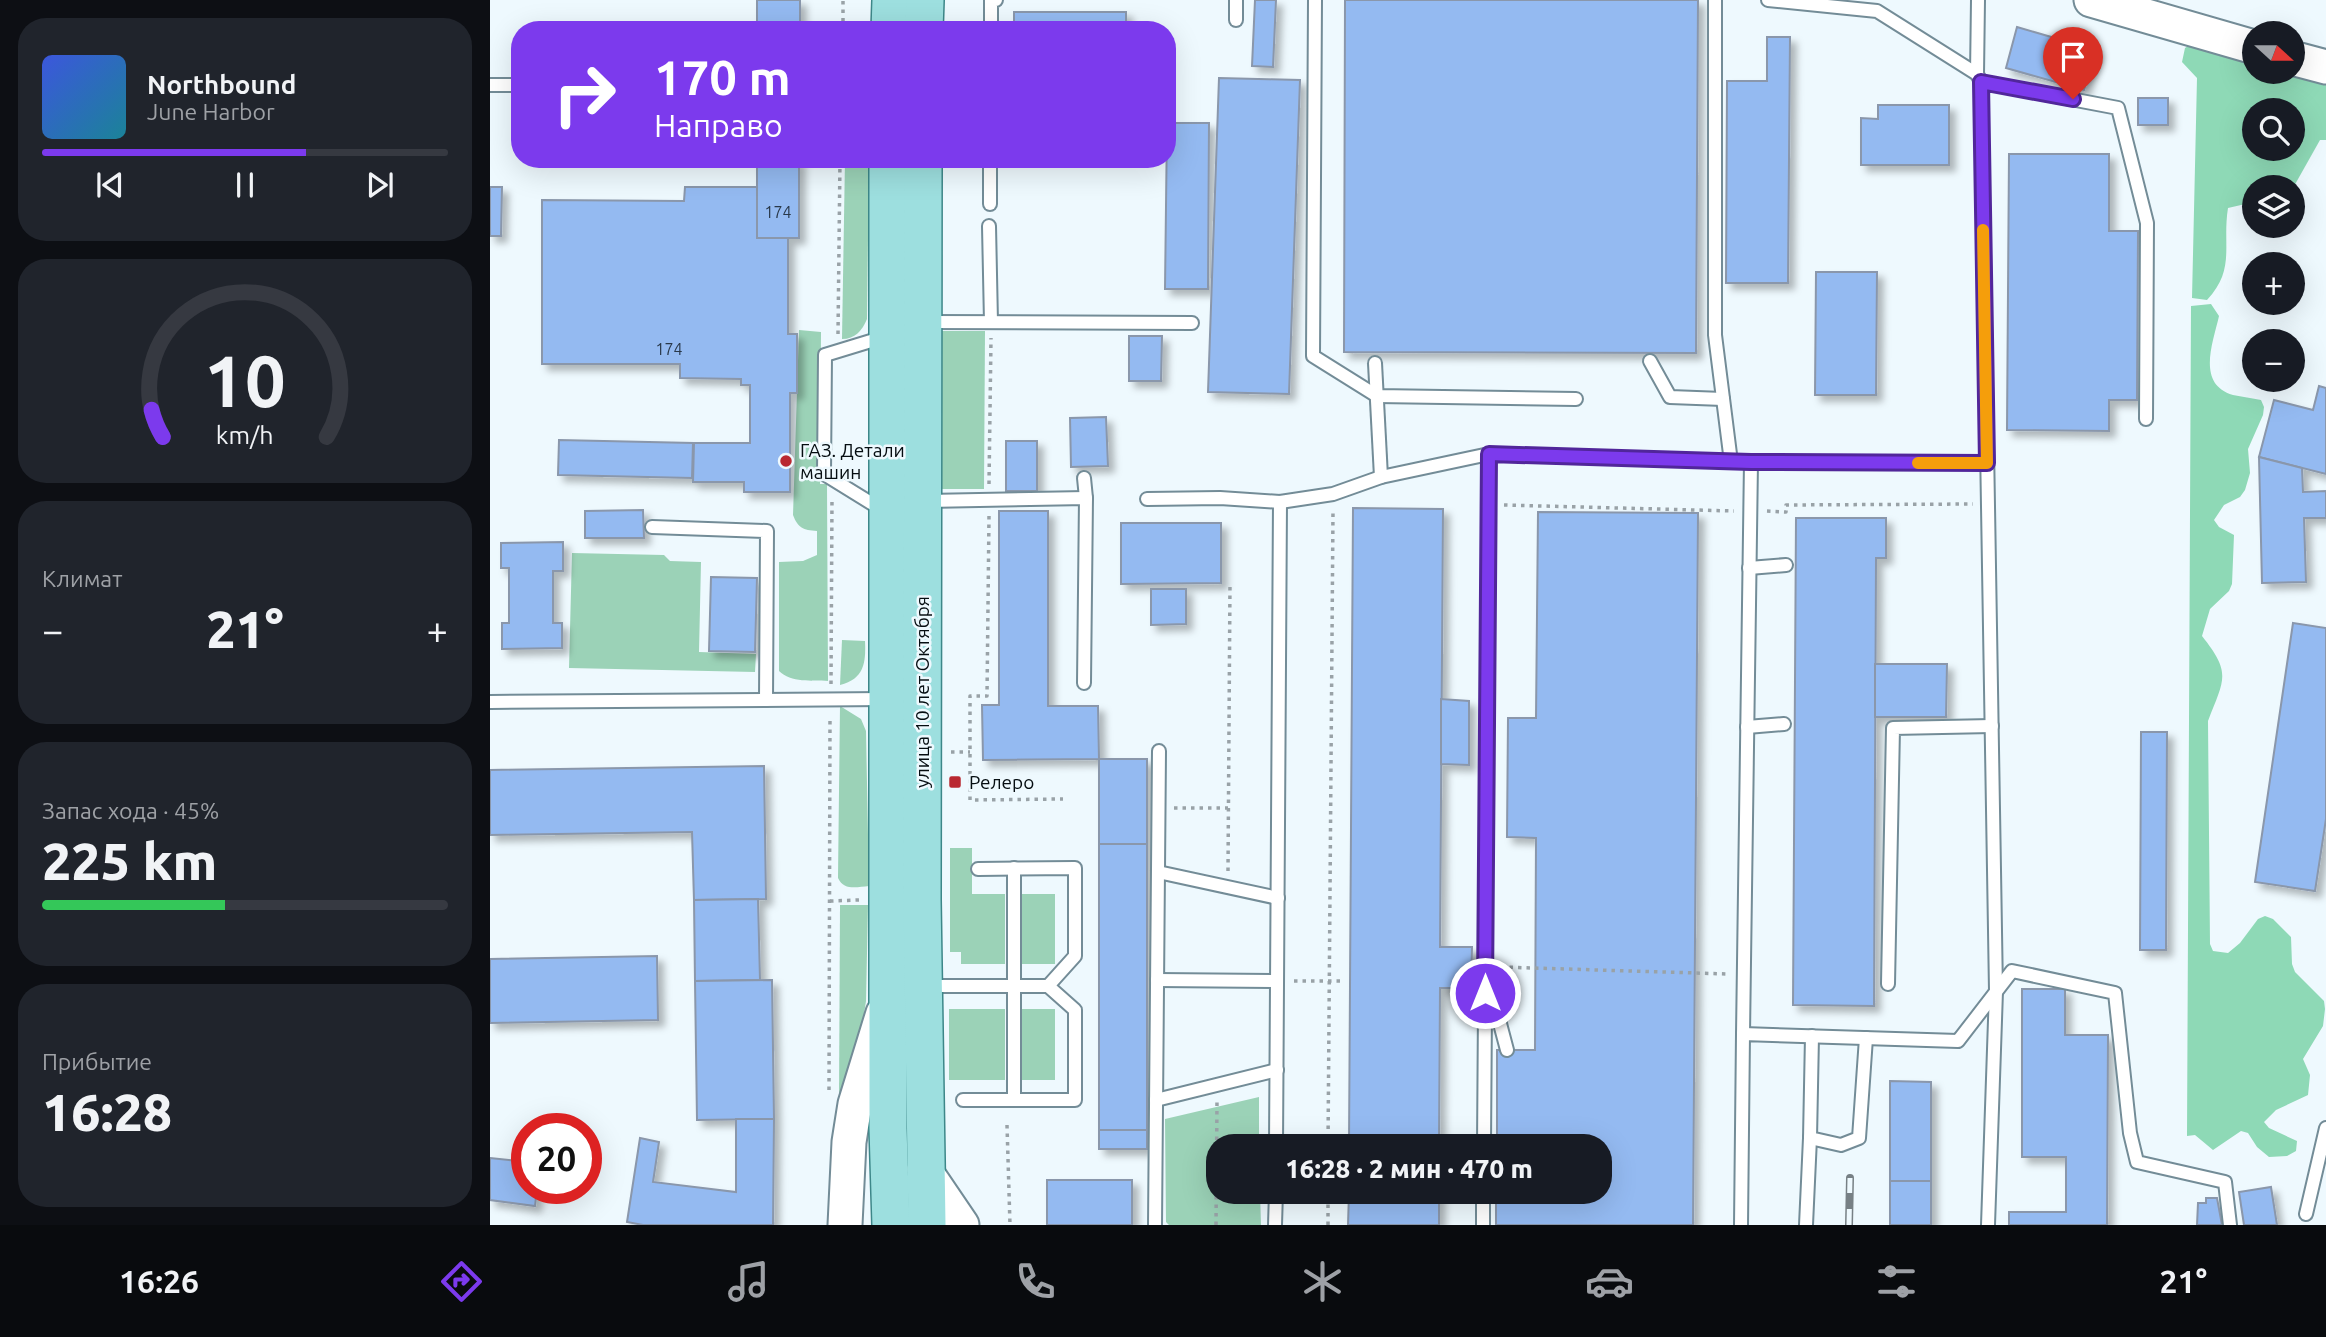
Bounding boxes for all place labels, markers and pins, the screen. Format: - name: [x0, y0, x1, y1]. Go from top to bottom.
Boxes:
- pin: [2043, 27, 2103, 99]
- place label: ГАЗ. Детали машин: [800, 439, 905, 483]
- marker: ГАЗ. Детали машин: [778, 453, 794, 469]
- place label: Релеро: [969, 771, 1034, 793]
- marker: Релеро: [947, 774, 963, 790]

